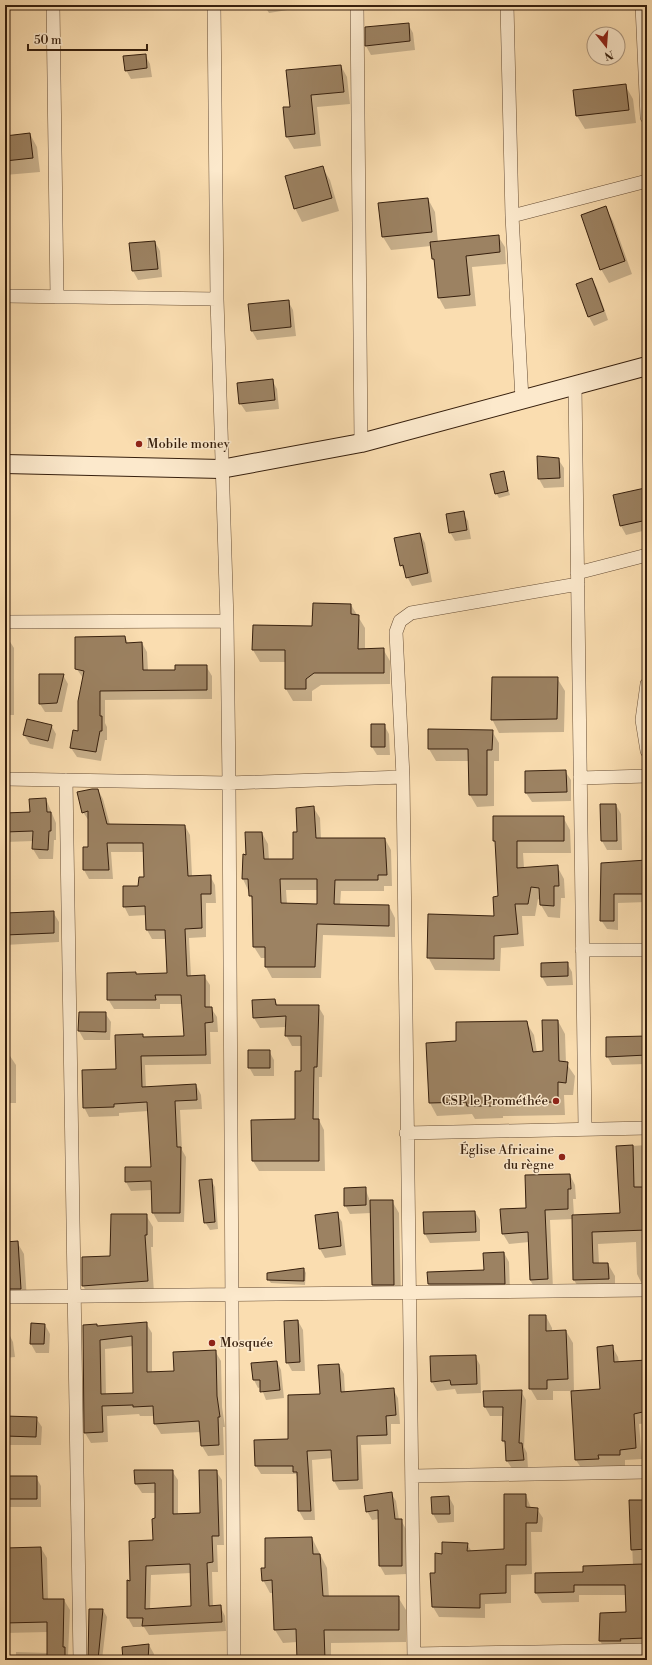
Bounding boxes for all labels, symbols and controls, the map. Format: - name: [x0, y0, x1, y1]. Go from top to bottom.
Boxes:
- scale bar: [28, 26, 147, 52]
- north arrow: [586, 26, 626, 66]
- text: 50 m: [34, 33, 62, 48]
- text: N: [602, 47, 615, 63]
- place label: Mobile money: [147, 436, 231, 452]
- marker: Mobile money: [134, 439, 144, 449]
- place label: CSP le Prométhée: [442, 1093, 548, 1109]
- marker: CSP le Prométhée: [551, 1096, 561, 1106]
- place label: Église Africaine du règne: [460, 1141, 554, 1173]
- marker: Église Africaine du règne: [557, 1152, 567, 1162]
- place label: Mosquée: [220, 1335, 274, 1351]
- marker: Mosquée: [207, 1338, 217, 1348]

